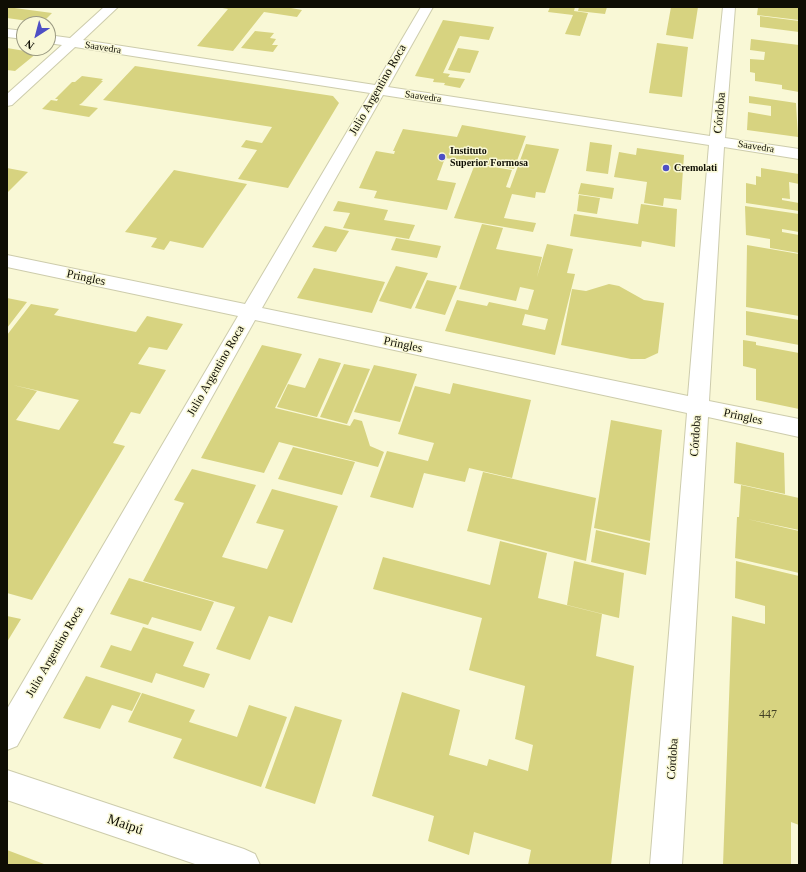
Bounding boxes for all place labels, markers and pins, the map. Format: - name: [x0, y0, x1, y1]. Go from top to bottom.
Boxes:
- place label: Instituto Superior Formosa: [450, 145, 528, 168]
- marker: Instituto Superior Formosa: [437, 152, 447, 162]
- place label: Cremolati: [674, 162, 717, 174]
- marker: Cremolati: [661, 163, 671, 173]

